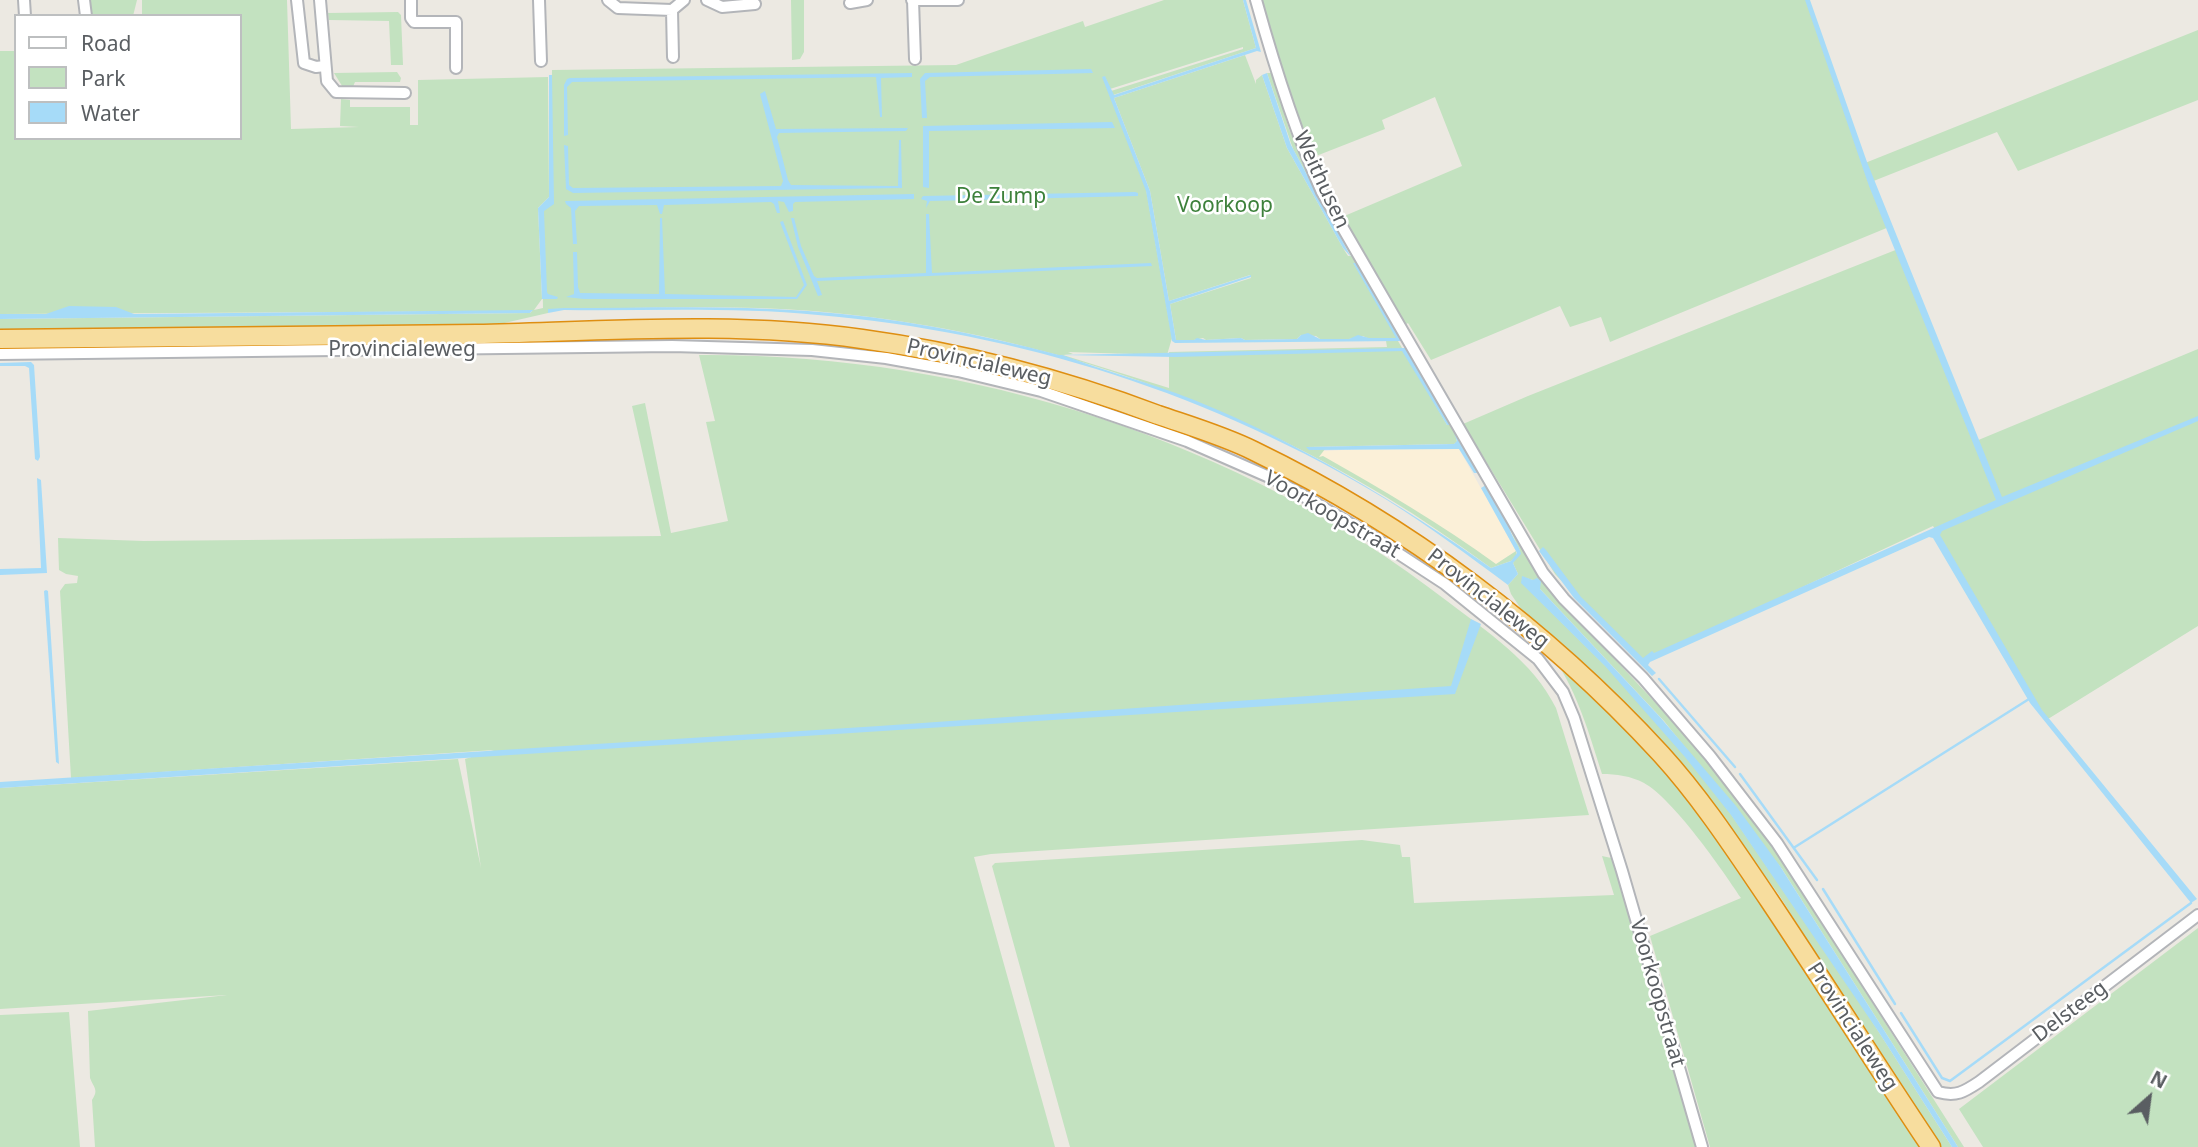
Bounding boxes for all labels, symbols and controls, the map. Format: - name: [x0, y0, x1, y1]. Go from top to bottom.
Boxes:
- legend: [14, 14, 242, 140]
- text: Road: [81, 29, 131, 57]
- text: Park: [81, 64, 125, 92]
- text: Water: [81, 99, 140, 127]
- street label: Weithusen: [1287, 127, 1355, 233]
- park label: De Zump: [956, 184, 1046, 210]
- park label: Voorkoop: [1177, 193, 1273, 219]
- street label: Provincialeweg: [904, 334, 1054, 392]
- street label: Provincialeweg: [328, 337, 476, 363]
- street label: Voorkoopstraat: [1260, 466, 1404, 564]
- street label: Provincialeweg: [1422, 544, 1554, 654]
- street label: Voorkoopstraat: [1624, 916, 1690, 1070]
- street label: Provincialeweg: [1801, 958, 1903, 1096]
- street label: Delsteeg: [2028, 976, 2112, 1048]
- north arrow: [2114, 1063, 2184, 1133]
- text: N: [2146, 1064, 2172, 1095]

